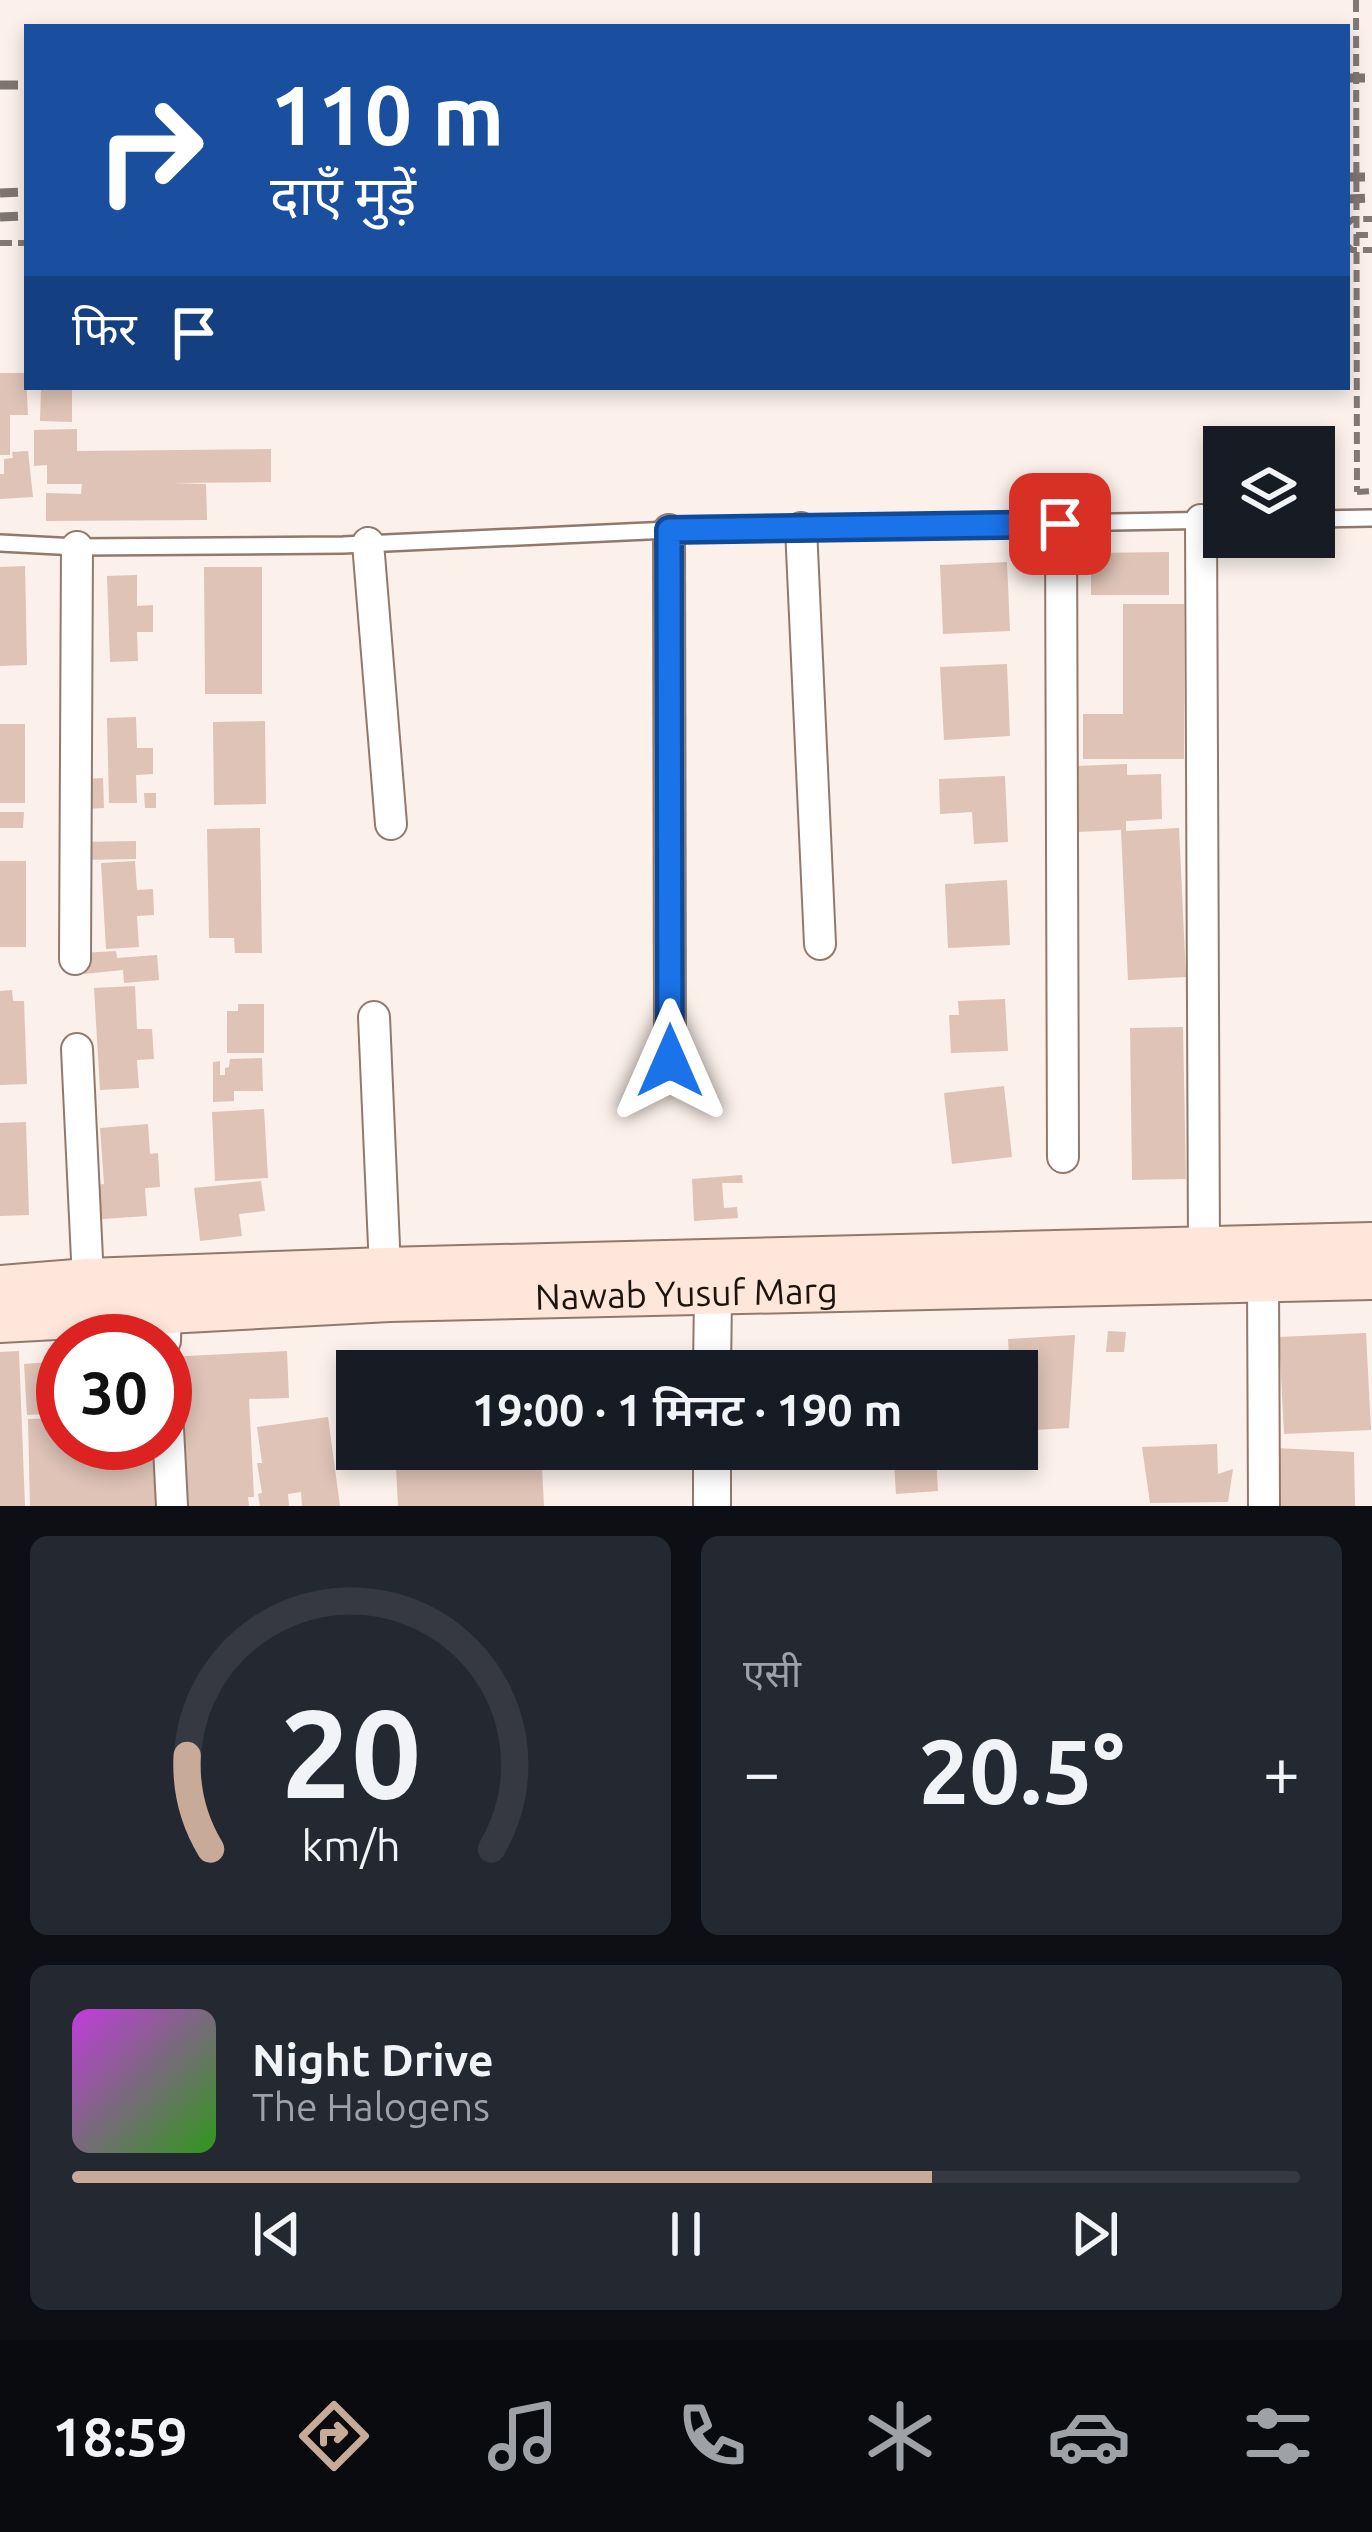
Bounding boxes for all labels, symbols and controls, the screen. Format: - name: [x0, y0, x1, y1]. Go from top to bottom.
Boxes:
- text: 110 m: [270, 67, 504, 161]
- icon: right: [72, 72, 228, 228]
- text: दाएँ मुड़ें: [270, 165, 416, 225]
- icon: arrive: [161, 300, 227, 366]
- text: फिर: [72, 303, 137, 354]
- map controls: [1203, 426, 1335, 558]
- button: layers: [1203, 426, 1335, 558]
- pin: [1009, 473, 1111, 575]
- icon: arrive: [1027, 491, 1093, 557]
- position arrow: [607, 998, 733, 1124]
- street label: Nawab Yusuf Marg: [535, 1269, 838, 1317]
- speed limit sign: 30: [36, 1314, 192, 1470]
- text: 19:00 · 1 मिनट · 190 m: [472, 1384, 902, 1435]
- text: एसी: [743, 1651, 801, 1694]
- text: 20: [280, 1682, 421, 1822]
- text: 20.5°: [918, 1720, 1125, 1821]
- text: −: [743, 1734, 780, 1808]
- text: +: [1263, 1734, 1300, 1808]
- text: km/h: [301, 1820, 400, 1868]
- text: Night Drive: [252, 2034, 494, 2085]
- text: The Halogens: [252, 2085, 490, 2128]
- icon: previous: [244, 2201, 310, 2267]
- icon: pause: [653, 2201, 719, 2267]
- icon: next: [1062, 2201, 1128, 2267]
- icon: directions: [292, 2394, 376, 2478]
- icon: music: [481, 2394, 565, 2478]
- icon: phone: [670, 2394, 754, 2478]
- icon: climate: [858, 2394, 942, 2478]
- icon: car: [1047, 2394, 1131, 2478]
- icon: filters: [1236, 2394, 1320, 2478]
- text: 18:59: [52, 2406, 187, 2466]

